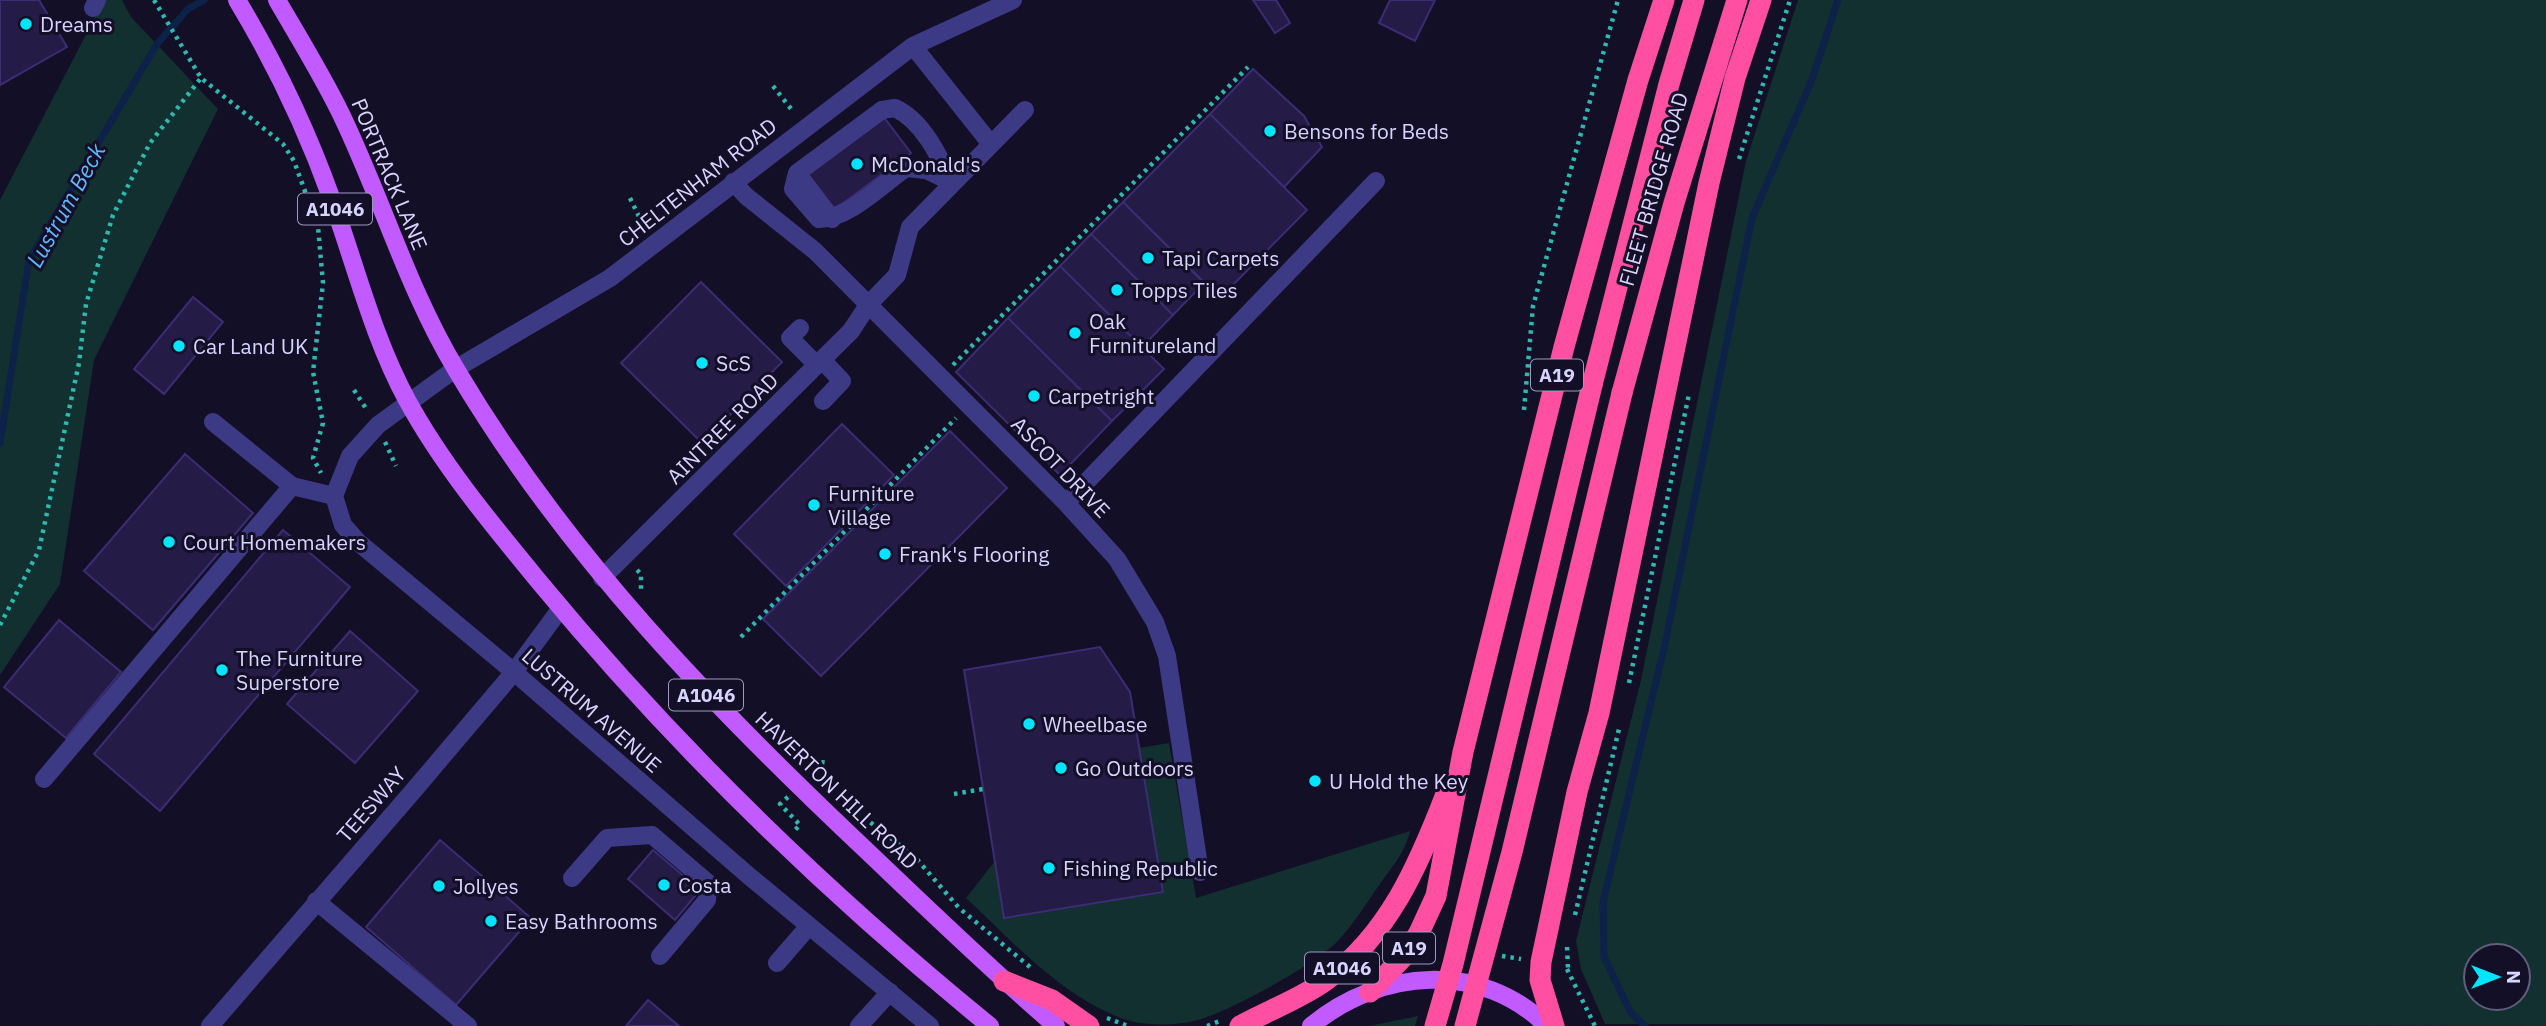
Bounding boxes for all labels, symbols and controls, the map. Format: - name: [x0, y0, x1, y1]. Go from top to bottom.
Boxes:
- place label: Dreams: [40, 10, 113, 38]
- marker: Dreams: [18, 16, 34, 32]
- street label: FLEET BRIDGE ROAD: [1612, 89, 1694, 289]
- street label: PORTRACK LANE: [345, 94, 435, 254]
- street label: CHELTENHAM ROAD: [612, 111, 782, 253]
- place label: Bensons for Beds: [1284, 117, 1449, 145]
- marker: Bensons for Beds: [1262, 123, 1278, 139]
- water label: Lustrum Beck: [19, 137, 112, 272]
- place label: McDonald's: [871, 150, 981, 178]
- marker: McDonald's: [849, 156, 865, 172]
- road number: A1046: [298, 194, 372, 224]
- place label: Tapi Carpets: [1162, 244, 1279, 272]
- marker: Tapi Carpets: [1140, 250, 1156, 266]
- place label: Topps Tiles: [1131, 276, 1238, 304]
- marker: Topps Tiles: [1109, 282, 1125, 298]
- place label: Oak Furnitureland: [1089, 307, 1217, 359]
- marker: Oak Furnitureland: [1067, 325, 1083, 341]
- place label: Car Land UK: [193, 332, 308, 360]
- marker: Car Land UK: [171, 338, 187, 354]
- place label: ScS: [716, 349, 751, 377]
- marker: ScS: [694, 355, 710, 371]
- road number: A19: [1531, 360, 1583, 390]
- street label: AINTREE ROAD: [660, 366, 784, 490]
- place label: Carpetright: [1048, 382, 1154, 410]
- marker: Carpetright: [1026, 388, 1042, 404]
- street label: ASCOT DRIVE: [1005, 410, 1117, 524]
- place label: Furniture Village: [828, 479, 914, 531]
- marker: Furniture Village: [806, 497, 822, 513]
- place label: Court Homemakers: [183, 528, 366, 556]
- marker: Court Homemakers: [161, 534, 177, 550]
- place label: Frank's Flooring: [899, 540, 1049, 568]
- marker: Frank's Flooring: [877, 546, 893, 562]
- street label: LUSTRUM AVENUE: [516, 642, 668, 778]
- place label: The Furniture Superstore: [236, 644, 363, 696]
- marker: The Furniture Superstore: [214, 662, 230, 678]
- road number: A1046: [669, 680, 743, 710]
- street label: HAVERTON HILL ROAD: [749, 705, 925, 875]
- place label: Wheelbase: [1043, 710, 1148, 738]
- marker: Wheelbase: [1021, 716, 1037, 732]
- place label: Go Outdoors: [1075, 754, 1194, 782]
- street label: TEESWAY: [330, 760, 412, 848]
- marker: Go Outdoors: [1053, 760, 1069, 776]
- place label: U Hold the Key: [1329, 767, 1469, 795]
- marker: U Hold the Key: [1307, 773, 1323, 789]
- place label: Fishing Republic: [1063, 854, 1218, 882]
- marker: Fishing Republic: [1041, 860, 1057, 876]
- place label: Costa: [678, 871, 731, 899]
- place label: Jollyes: [453, 872, 519, 900]
- marker: Costa: [656, 877, 672, 893]
- marker: Jollyes: [431, 878, 447, 894]
- place label: Easy Bathrooms: [505, 907, 658, 935]
- marker: Easy Bathrooms: [483, 913, 499, 929]
- road number: A19: [1383, 932, 1435, 964]
- north arrow: [2462, 942, 2532, 1012]
- road number: A1046: [1305, 952, 1379, 984]
- text: N: [2502, 970, 2526, 984]

